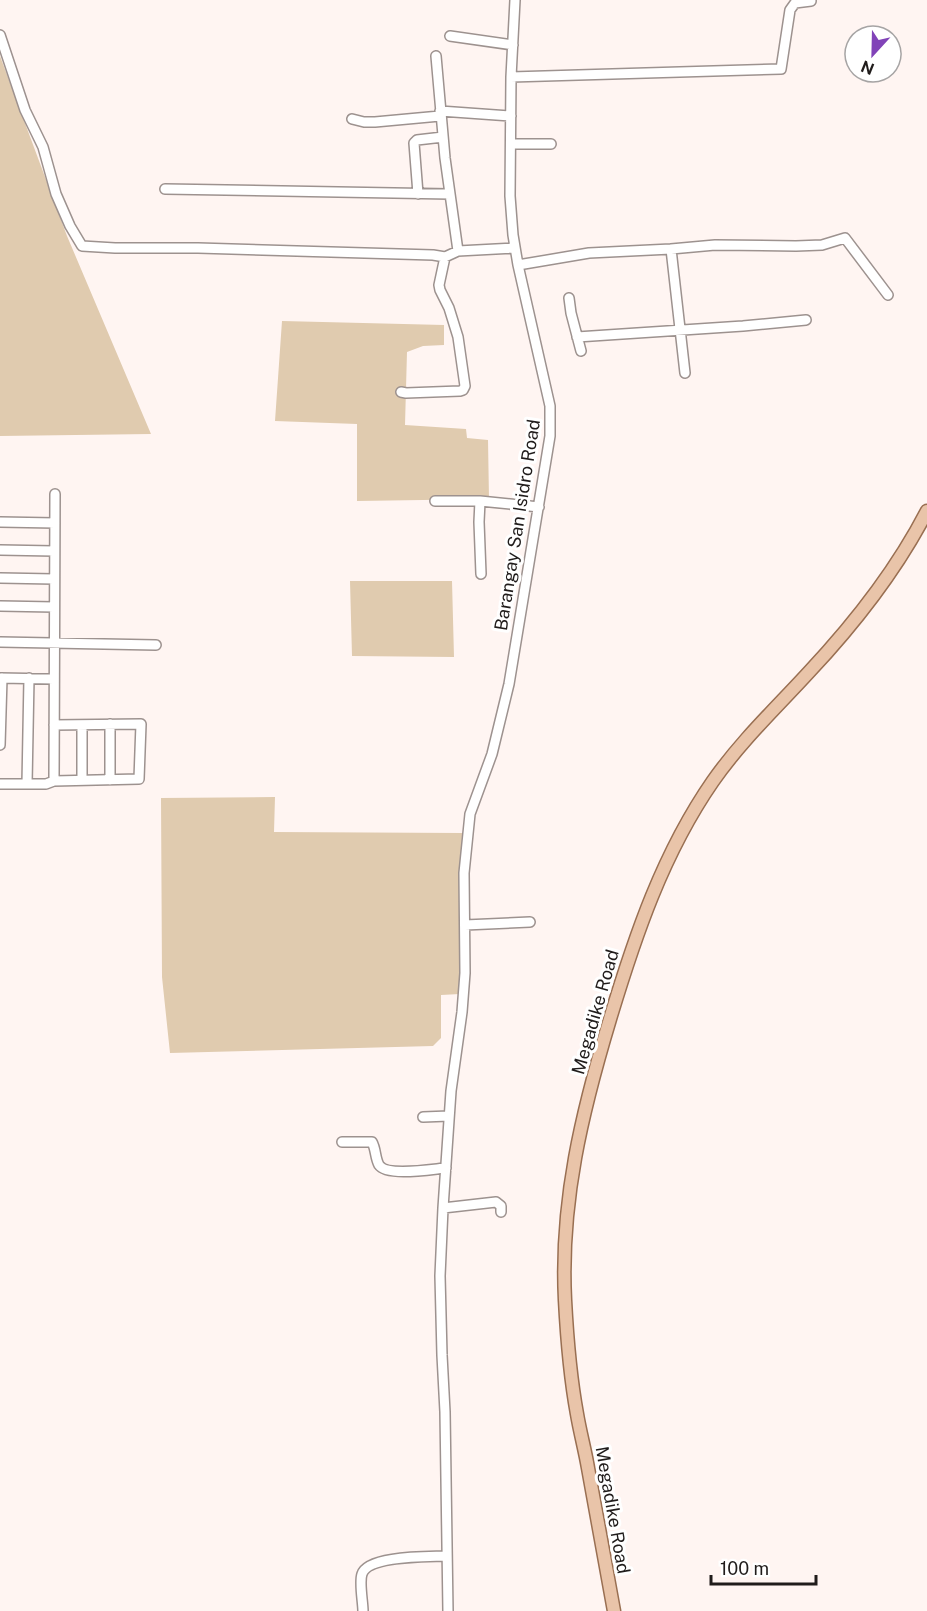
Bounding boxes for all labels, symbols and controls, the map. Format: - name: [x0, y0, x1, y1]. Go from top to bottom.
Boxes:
- north arrow: [843, 24, 903, 84]
- text: N: [858, 56, 877, 79]
- street label: Barangay San Isidro Road: [490, 418, 544, 632]
- street label: Megadike Road: [567, 947, 623, 1077]
- street label: Megadike Road: [591, 1445, 635, 1575]
- scale bar: [711, 1548, 816, 1586]
- text: 100 m: [720, 1558, 769, 1579]

